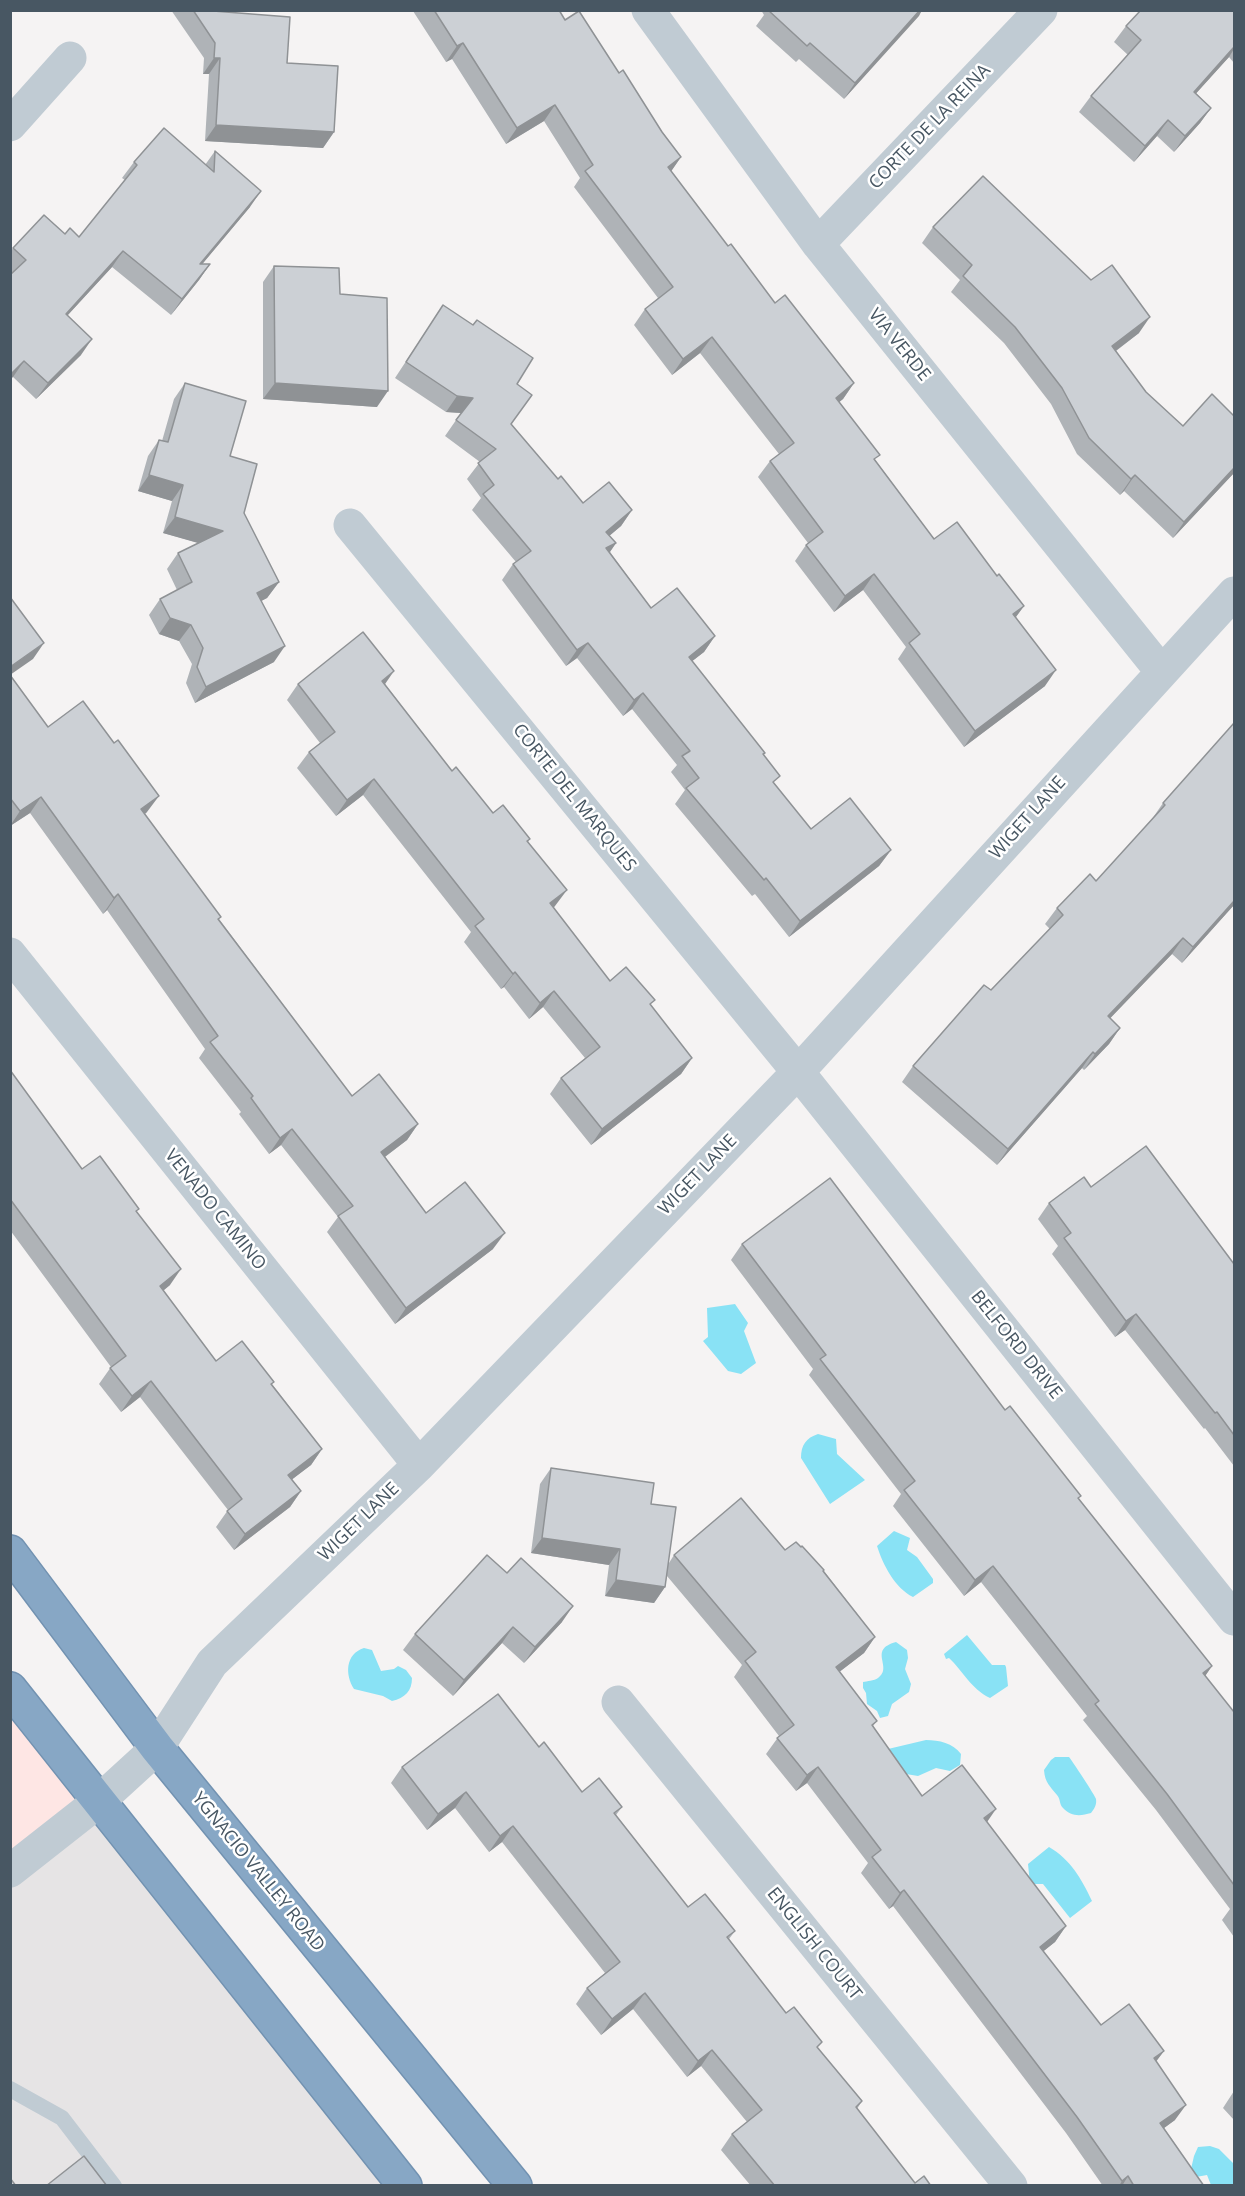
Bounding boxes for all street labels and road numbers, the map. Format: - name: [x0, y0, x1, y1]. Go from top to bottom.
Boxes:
- street label: CORTE DE LA REINA: [865, 60, 995, 194]
- street label: VIA VERDE: [863, 305, 935, 385]
- street label: CORTE DEL MARQUES: [508, 720, 640, 876]
- street label: WIGET LANE: [985, 772, 1071, 864]
- street label: WIGET LANE: [654, 1130, 742, 1220]
- street label: VENADO CAMINO: [160, 1145, 270, 1275]
- street label: BELFORD DRIVE: [966, 1286, 1066, 1404]
- street label: WIGET LANE: [314, 1478, 404, 1566]
- street label: YGNACIO VALLEY ROAD: [187, 1788, 329, 1956]
- street label: ENGLISH COURT: [762, 1883, 866, 2005]

